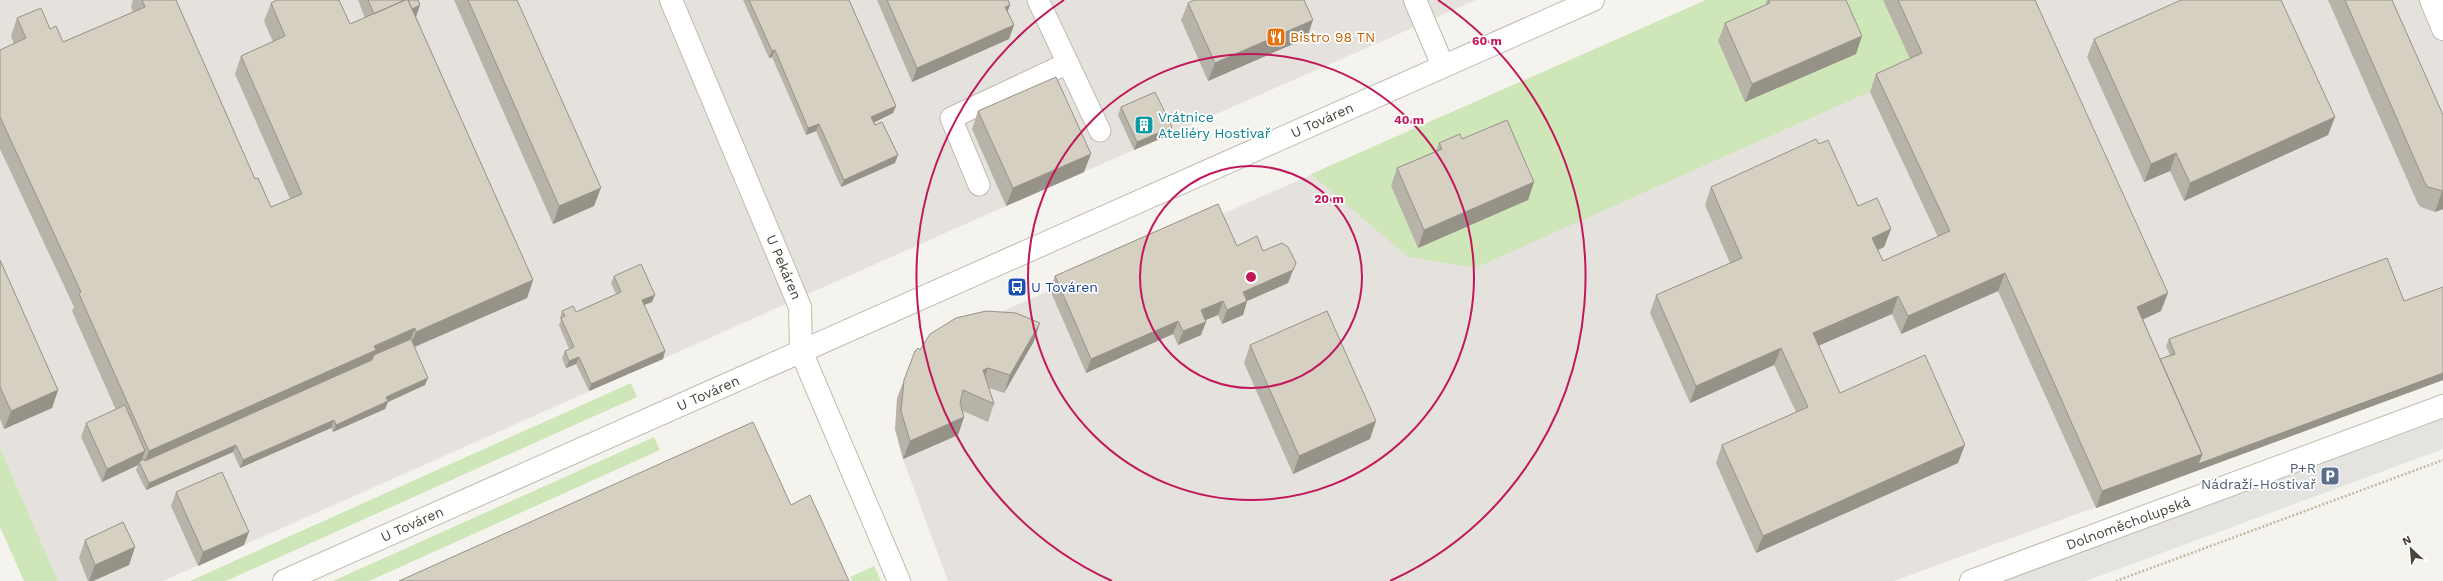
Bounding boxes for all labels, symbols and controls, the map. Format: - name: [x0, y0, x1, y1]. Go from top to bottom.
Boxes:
- restaurant icon: Bistro 98 TN: [1265, 26, 1287, 48]
- place label: Bistro 98 TN: [1290, 29, 1375, 45]
- text: 60 m: [1472, 34, 1502, 48]
- street label: U Továren: [1288, 99, 1356, 141]
- place label: Vrátnice Ateliéry Hostivař: [1158, 109, 1271, 141]
- text: 40 m: [1394, 113, 1424, 127]
- building icon: Vrátnice Ateliéry Hostivař: [1133, 114, 1155, 136]
- text: 20 m: [1314, 192, 1344, 206]
- street label: U Pekáren: [763, 232, 805, 302]
- centre of rings: [1244, 270, 1258, 284]
- bus stop icon: U Továren: [1006, 276, 1028, 298]
- place label: U Továren: [1031, 279, 1098, 295]
- street label: U Továren: [674, 372, 742, 414]
- place label: P+R Nádraží-Hostivař: [2201, 460, 2316, 492]
- parking icon: P+R Nádraží-Hostivař: [2319, 465, 2341, 487]
- street label: Dolnoměcholupská: [2064, 493, 2192, 553]
- street label: U Továren: [378, 503, 446, 545]
- north arrow: [2391, 529, 2431, 569]
- text: N: [2400, 533, 2413, 548]

